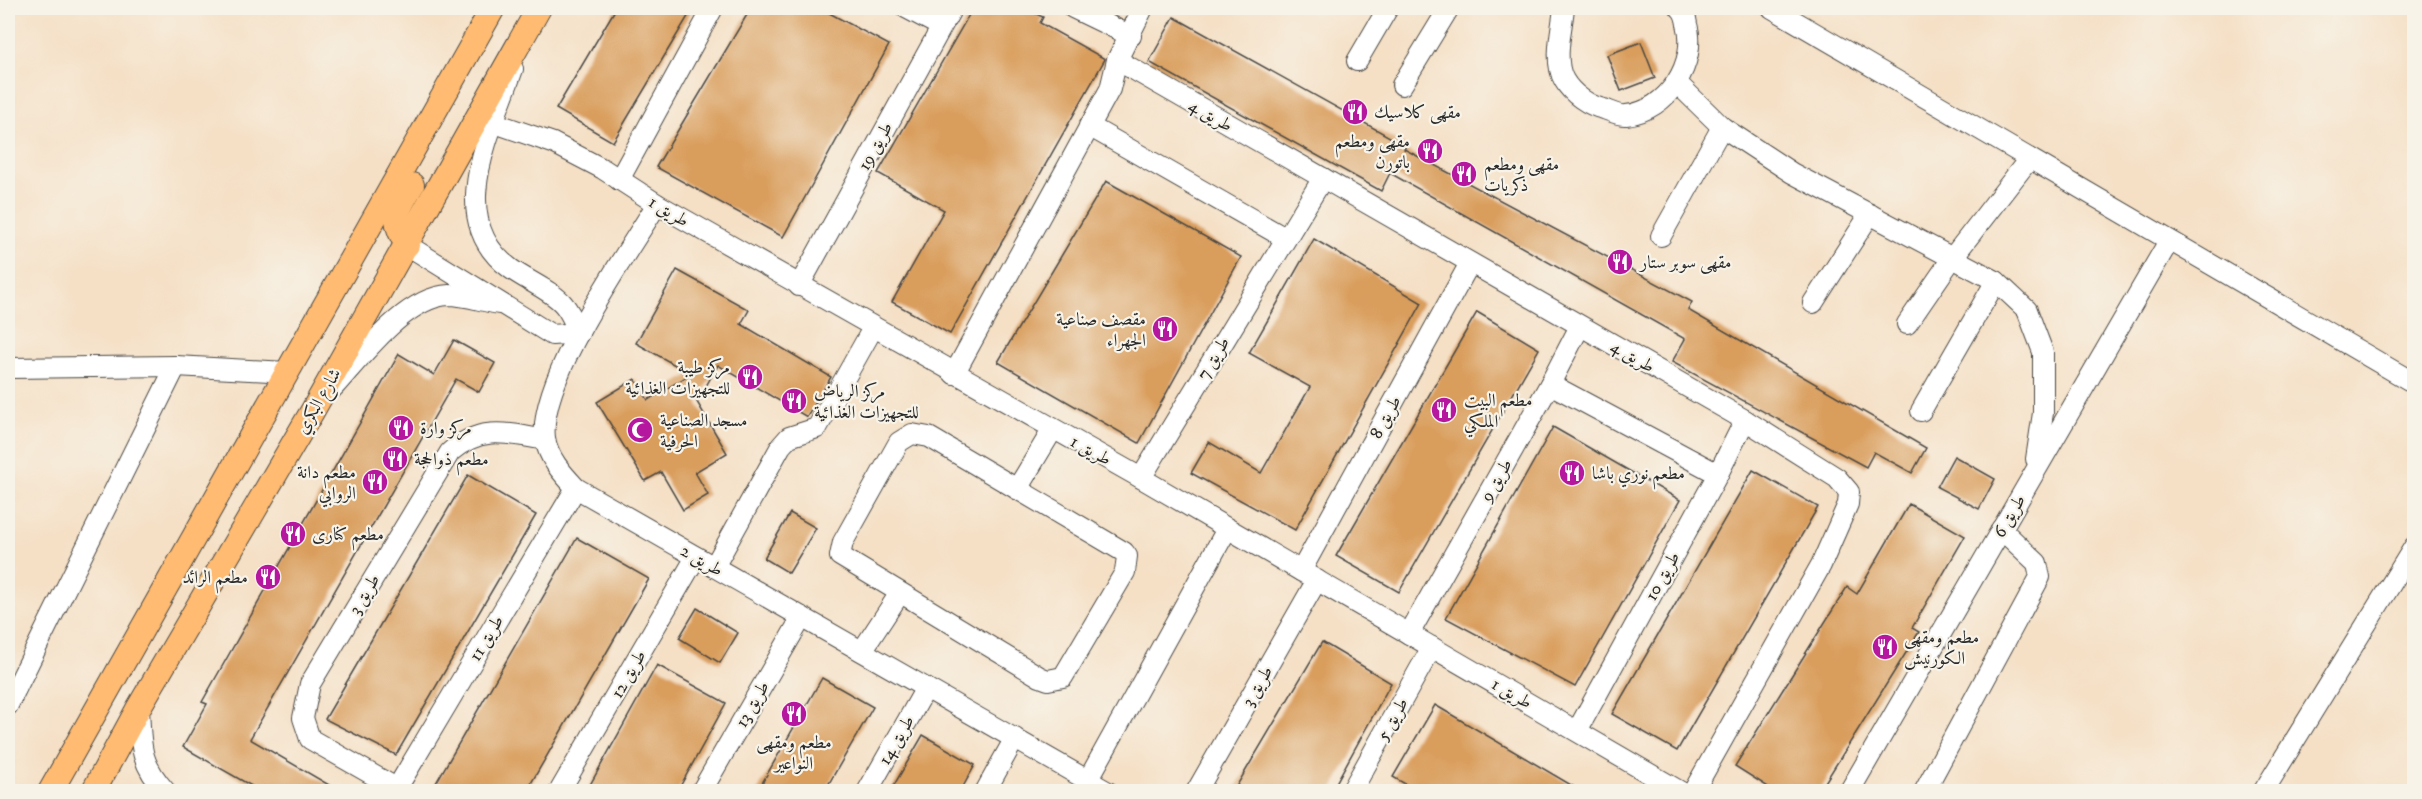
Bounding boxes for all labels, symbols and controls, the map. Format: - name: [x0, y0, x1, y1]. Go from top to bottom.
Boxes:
- street label: طريق 4: [1185, 95, 1236, 137]
- restaurant icon: مقهى كلاسيك: [1340, 97, 1370, 127]
- place label: مقهى كلاسيك: [1374, 102, 1461, 124]
- street label: طريق 19: [854, 118, 898, 175]
- place label: مقهى ومطعم باتورن: [1335, 131, 1410, 174]
- restaurant icon: مقهى ومطعم باتورن: [1415, 136, 1445, 166]
- place label: مقهى ومطعم ذكريات: [1484, 154, 1559, 197]
- restaurant icon: مقهى ومطعم ذكريات: [1449, 159, 1479, 189]
- street label: طريق 1: [644, 191, 693, 232]
- restaurant icon: مقهى سوبر ستار: [1605, 247, 1635, 277]
- place label: مقهى سوبر ستار: [1638, 252, 1731, 274]
- place label: مقصف صناعية الجهراء: [1056, 309, 1146, 352]
- restaurant icon: مقصف صناعية الجهراء: [1150, 314, 1180, 344]
- street label: طريق 7: [1193, 333, 1235, 384]
- street label: طريق 4: [1607, 336, 1658, 378]
- place label: مركز طيبة للتجهيزات الغذائية: [625, 357, 730, 400]
- restaurant icon: مركز طيبة للتجهيزات الغذائية: [735, 362, 765, 392]
- street label: شارع البكري: [291, 365, 349, 440]
- place label: مركز الرياض للتجهيزات الغذائية: [814, 381, 919, 424]
- restaurant icon: مركز الرياض للتجهيزات الغذائية: [779, 386, 809, 416]
- place label: مطعم البيت الملكي: [1464, 390, 1533, 438]
- street label: طريق 8: [1365, 392, 1407, 443]
- restaurant icon: مطعم البيت الملكي: [1429, 395, 1459, 425]
- place label: مسجد الصناعية الحرفية: [660, 410, 748, 453]
- restaurant icon: مركز وارة: [386, 413, 416, 443]
- mosque icon: مسجد الصناعية الحرفية: [625, 415, 655, 445]
- place label: مركز وارة: [420, 418, 472, 441]
- street label: طريق 1: [1066, 431, 1115, 471]
- restaurant icon: مطعم ذوالحجة: [380, 444, 410, 474]
- place label: مطعم ذوالحجة: [414, 449, 489, 476]
- street label: طريق 9: [1475, 455, 1518, 507]
- restaurant icon: مطعم نوري باشا: [1557, 458, 1587, 488]
- place label: مطعم دانة الروابي: [297, 462, 356, 508]
- place label: مطعم نوري باشا: [1592, 463, 1685, 490]
- restaurant icon: مطعم دانة الروابي: [360, 467, 390, 497]
- street label: طريق 6: [1989, 491, 2031, 542]
- restaurant icon: مطعم كنارى: [278, 519, 308, 549]
- place label: مطعم كنارى: [312, 524, 384, 551]
- street label: طريق 2: [676, 540, 727, 582]
- street label: طريق 10: [1640, 548, 1685, 605]
- restaurant icon: مطعم الرائد: [253, 562, 283, 592]
- place label: مطعم الرائد: [183, 567, 248, 594]
- street label: طريق 3: [344, 570, 385, 619]
- street label: طريق 11: [465, 611, 509, 666]
- place label: مطعم ومقهى الكورنيش: [1904, 627, 1979, 670]
- restaurant icon: مطعم ومقهى الكورنيش: [1870, 632, 1900, 662]
- street label: طريق 12: [606, 646, 651, 703]
- street label: طريق 3: [1237, 662, 1278, 711]
- street label: طريق 1: [1487, 673, 1536, 714]
- street label: طريق 13: [731, 677, 775, 732]
- street label: طريق 5: [1372, 694, 1414, 745]
- restaurant icon: مطعم ومقهى النواعير: [779, 699, 809, 729]
- street label: طريق 14: [874, 712, 920, 769]
- place label: مطعم ومقهى النواعير: [756, 732, 832, 775]

